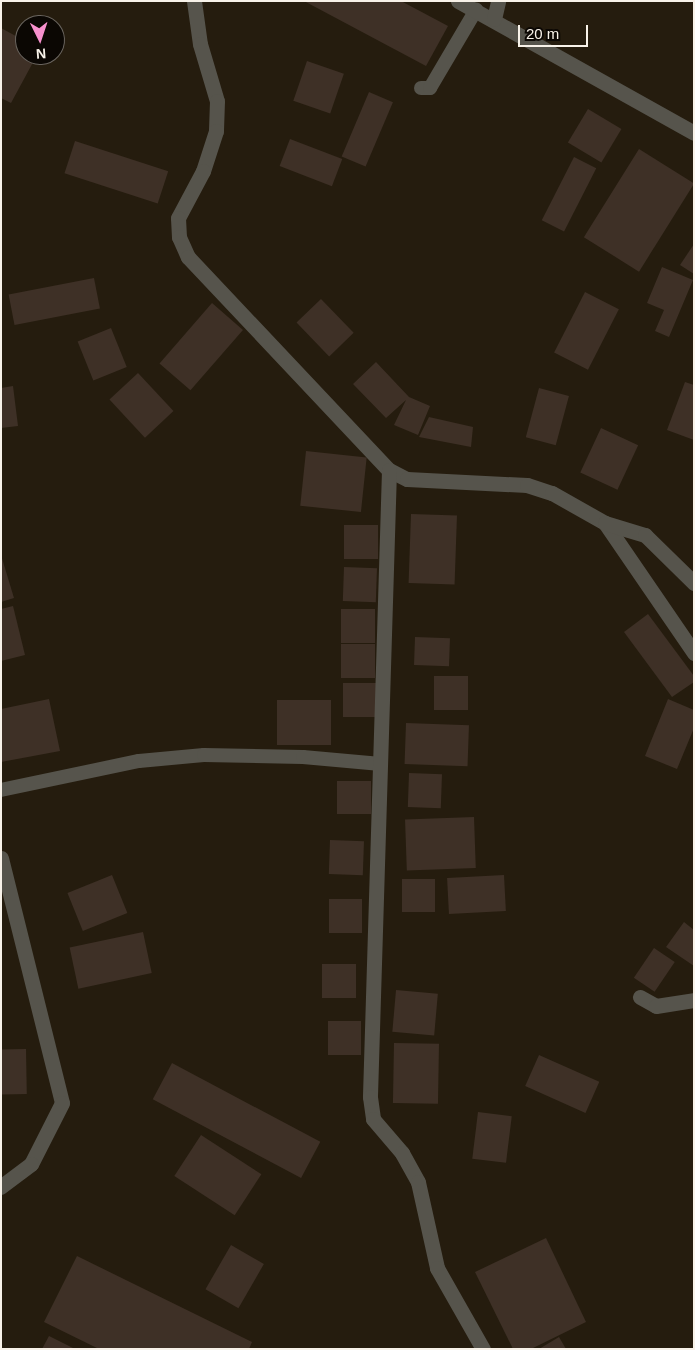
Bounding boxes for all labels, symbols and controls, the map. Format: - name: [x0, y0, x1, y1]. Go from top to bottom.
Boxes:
- north arrow: [15, 15, 65, 65]
- scale bar: [520, 15, 590, 47]
- text: 20 m: [526, 25, 559, 42]
- text: N: [35, 46, 47, 62]

